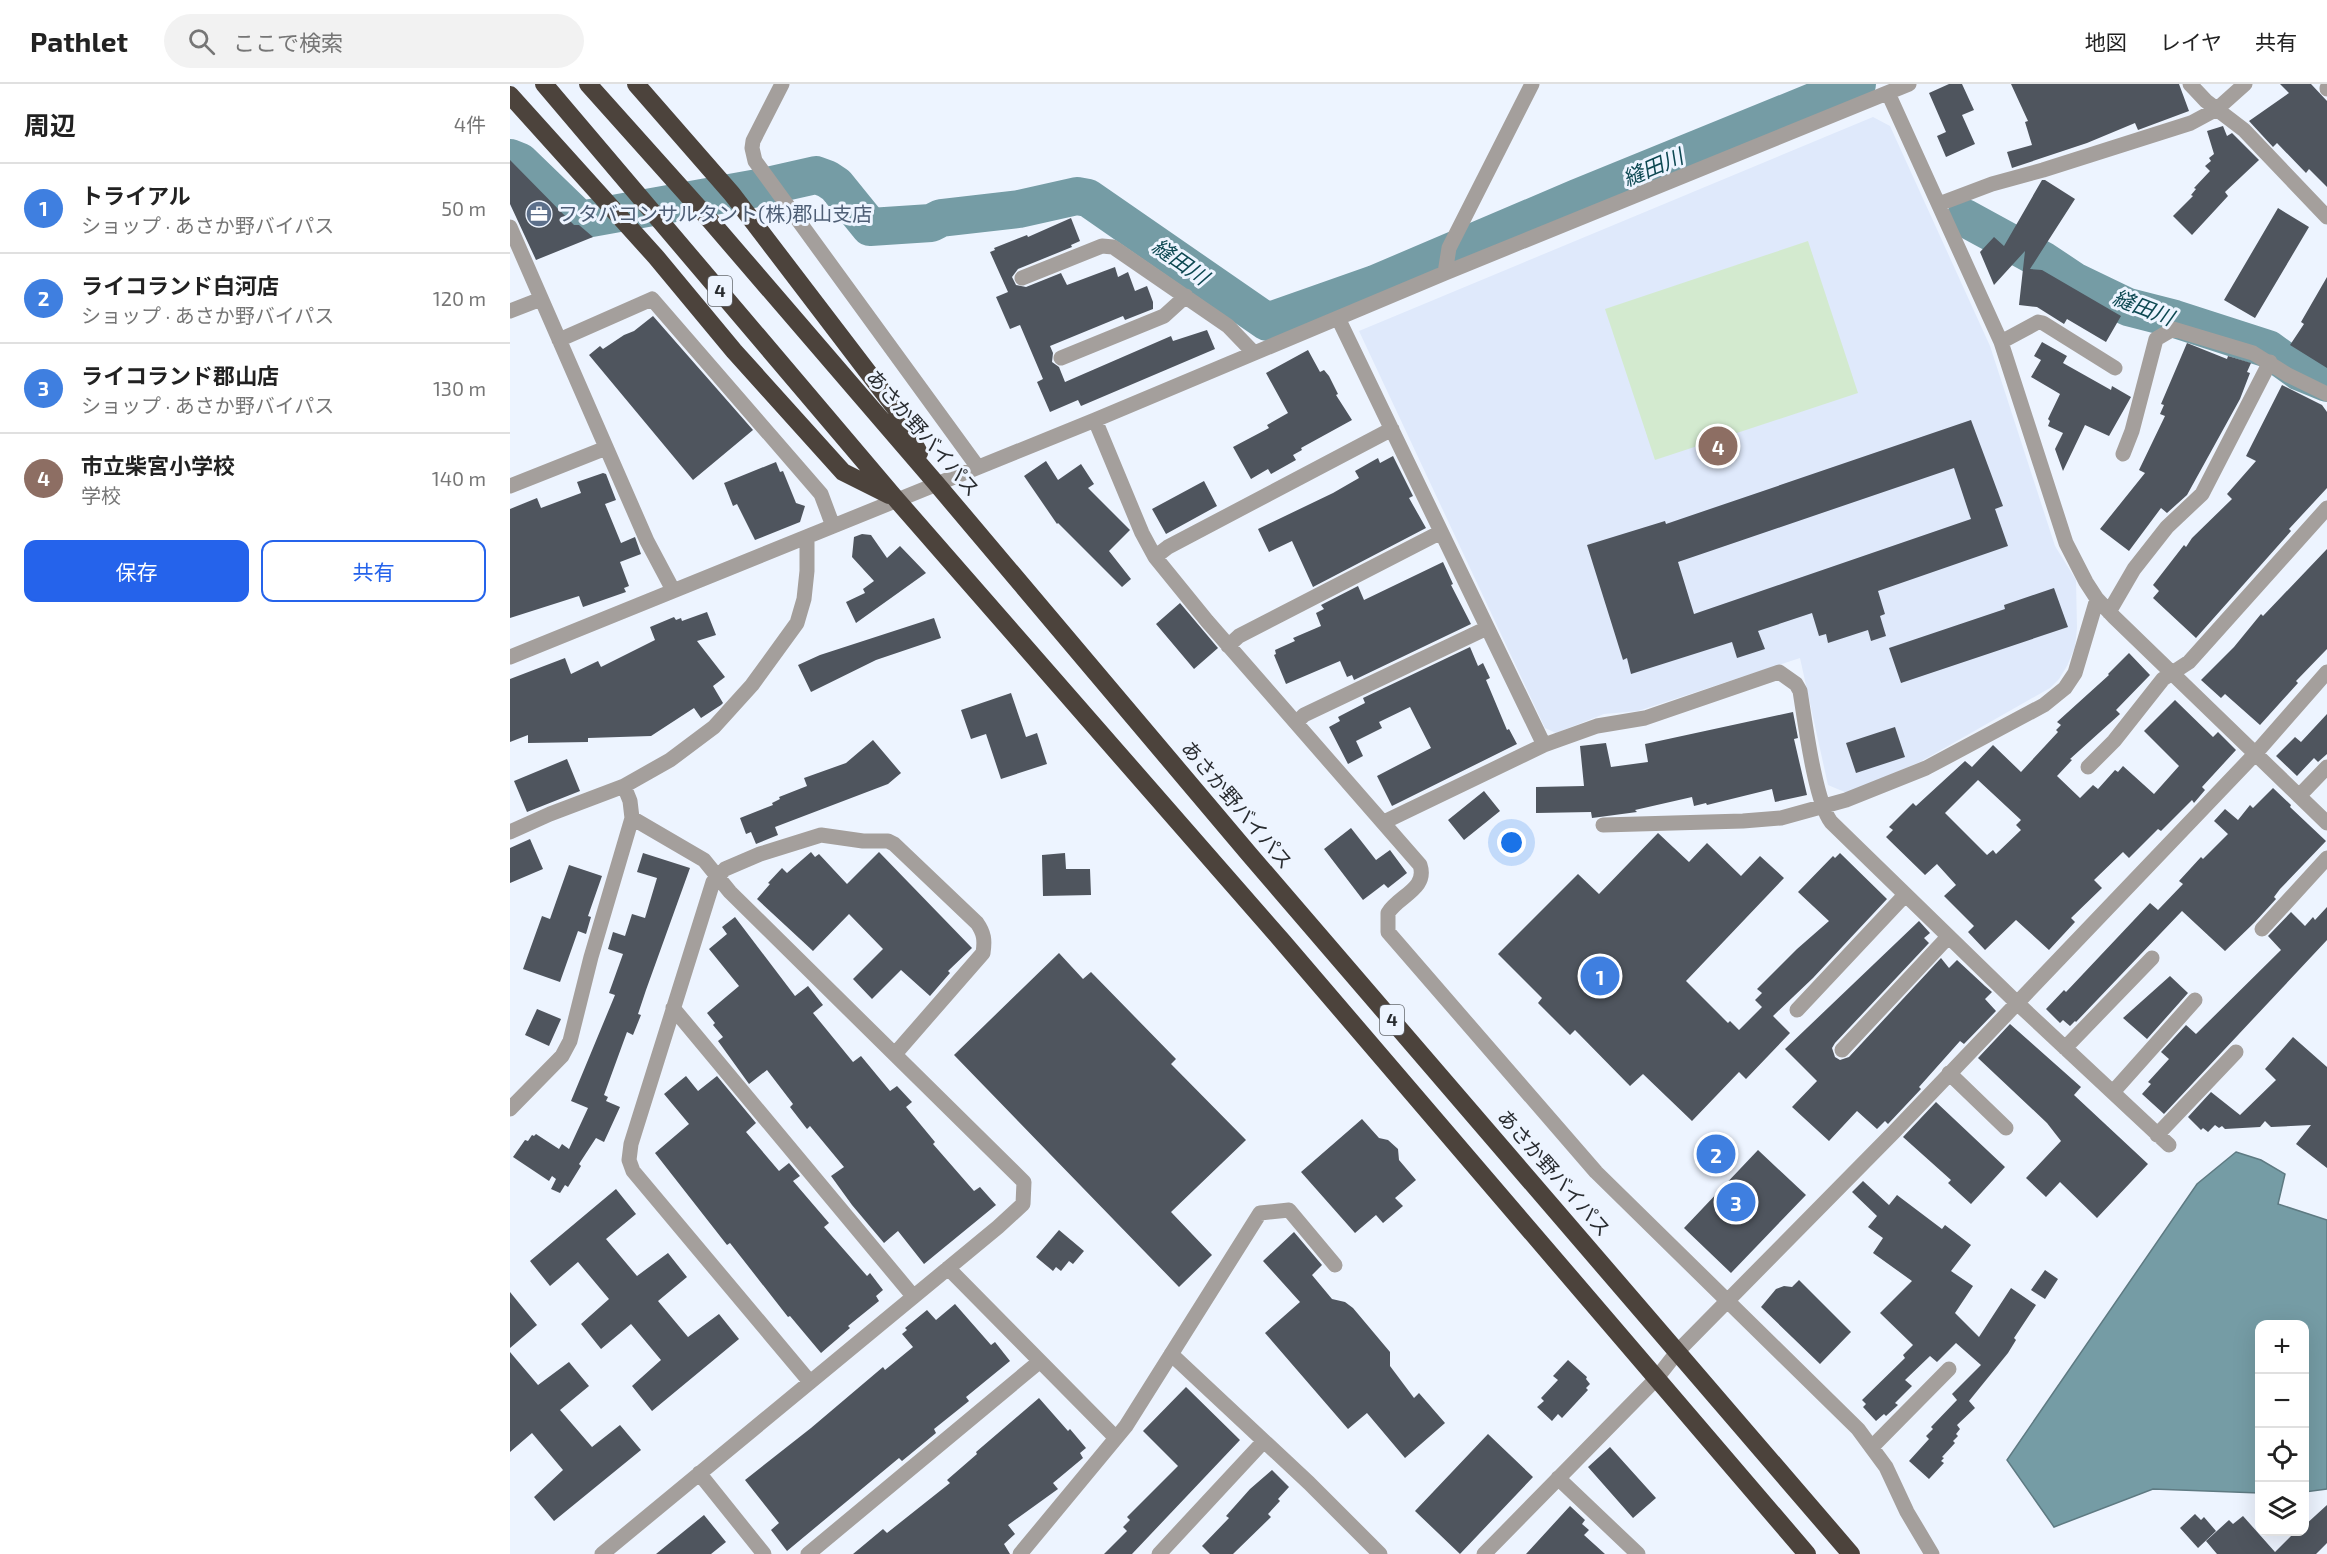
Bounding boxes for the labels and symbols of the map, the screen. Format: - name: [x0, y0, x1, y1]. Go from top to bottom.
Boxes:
- water label: 縫田川: [1619, 142, 1688, 190]
- office icon: フタバコンサルタント(株)郡山支店: [524, 199, 554, 229]
- place label: フタバコンサルタント(株)郡山支店: [558, 201, 872, 225]
- water label: 縫田川: [1148, 232, 1215, 290]
- road number: 4: [708, 276, 732, 306]
- water label: 縫田川: [2110, 284, 2179, 330]
- street label: あさか野バイパス: [862, 364, 985, 500]
- pin: 4: [1698, 424, 1738, 469]
- street label: あさか野バイパス: [1177, 736, 1298, 873]
- your location: [1497, 828, 1526, 857]
- pin: 1: [1580, 954, 1620, 998]
- road number: 4: [1380, 1005, 1404, 1035]
- street label: あさか野バイパス: [1493, 1104, 1616, 1240]
- pin: 2: [1696, 1132, 1736, 1176]
- pin: 3: [1716, 1180, 1756, 1224]

